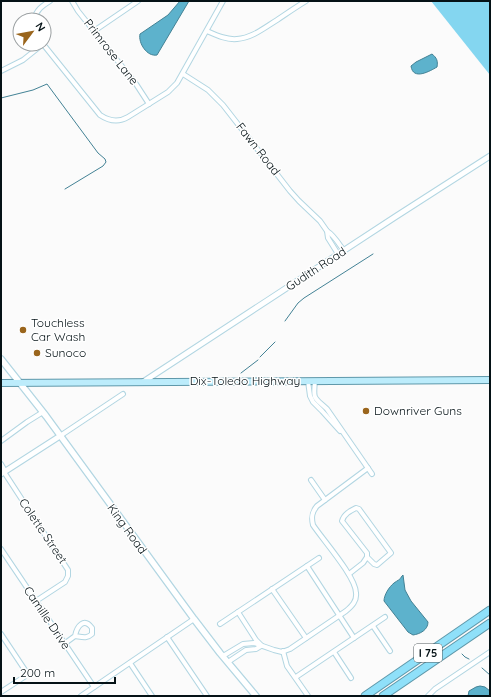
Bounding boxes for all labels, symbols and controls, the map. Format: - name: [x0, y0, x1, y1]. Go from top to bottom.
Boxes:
- north arrow: [12, 12, 52, 52]
- street label: Primrose Lane: [81, 16, 142, 88]
- text: N: [32, 20, 49, 34]
- street label: Fawn Road: [233, 119, 284, 178]
- street label: Gudith Road: [283, 244, 349, 294]
- place label: Touchless Car Wash: [31, 315, 85, 344]
- marker: Touchless Car Wash: [18, 325, 28, 335]
- place label: Sunoco: [45, 345, 86, 360]
- marker: Sunoco: [32, 348, 42, 358]
- street label: Dix-Toledo Highway: [190, 373, 300, 388]
- place label: Downriver Guns: [374, 403, 462, 418]
- marker: Downriver Guns: [361, 406, 371, 416]
- street label: Colette Street: [16, 495, 71, 566]
- street label: King Road: [104, 501, 151, 557]
- street label: Camille Drive: [21, 583, 74, 652]
- road number: I 75: [414, 644, 442, 662]
- scale bar: [14, 659, 115, 685]
- text: 200 m: [20, 665, 55, 680]

